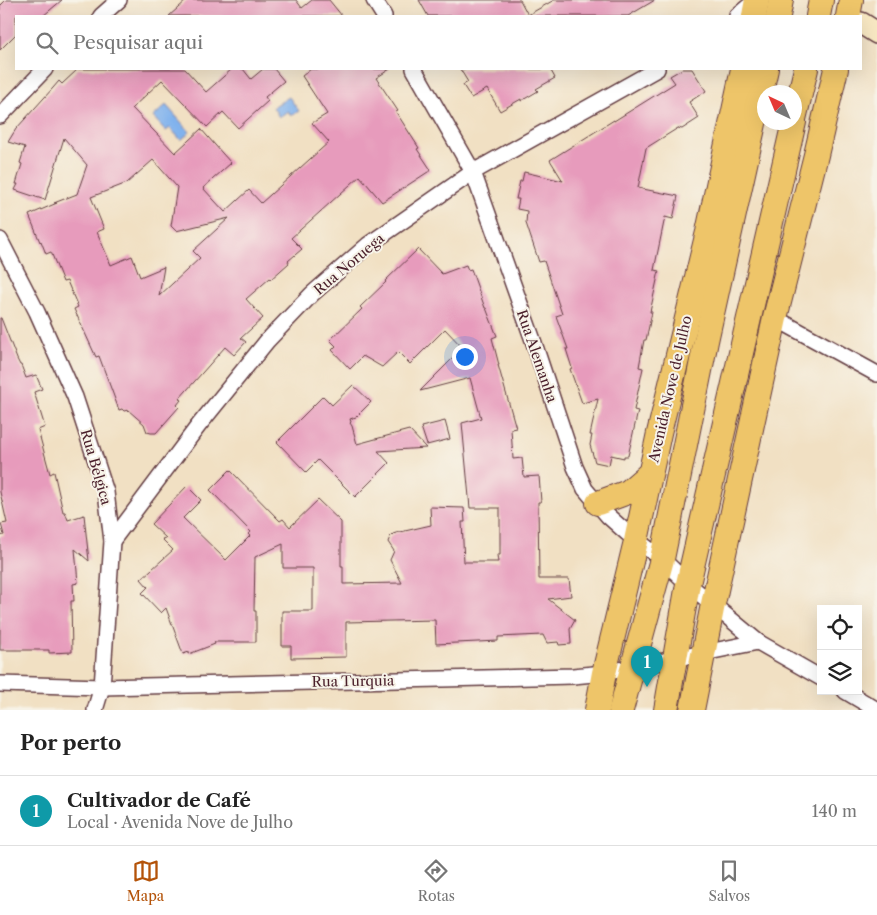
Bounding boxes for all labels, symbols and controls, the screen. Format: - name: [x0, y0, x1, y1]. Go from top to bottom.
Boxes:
- search box: [15, 15, 862, 70]
- icon: search: [33, 29, 61, 57]
- text: Pesquisar aqui: [73, 31, 203, 54]
- north arrow: [757, 85, 802, 130]
- street label: Rua Noruega: [310, 229, 388, 299]
- street label: Rua Alemanha: [513, 307, 561, 405]
- street label: Avenida Nove de Julho: [644, 314, 696, 465]
- your location: [452, 344, 478, 370]
- street label: Rua Bélgica: [77, 427, 116, 508]
- map controls: [817, 605, 862, 695]
- button: locate: [817, 605, 862, 650]
- pin: 1: [631, 646, 663, 687]
- button: layers: [817, 650, 862, 695]
- street label: Rua Turquia: [312, 671, 395, 691]
- text: Por perto: [20, 730, 121, 755]
- text: Cultivador de Café: [67, 789, 251, 812]
- text: 1: [32, 801, 40, 821]
- text: 140 m: [812, 801, 857, 821]
- text: Local · Avenida Nove de Julho: [67, 812, 293, 832]
- tab: Mapa: [127, 857, 164, 905]
- tab: Rotas: [418, 857, 455, 905]
- tab: Salvos: [709, 857, 750, 905]

